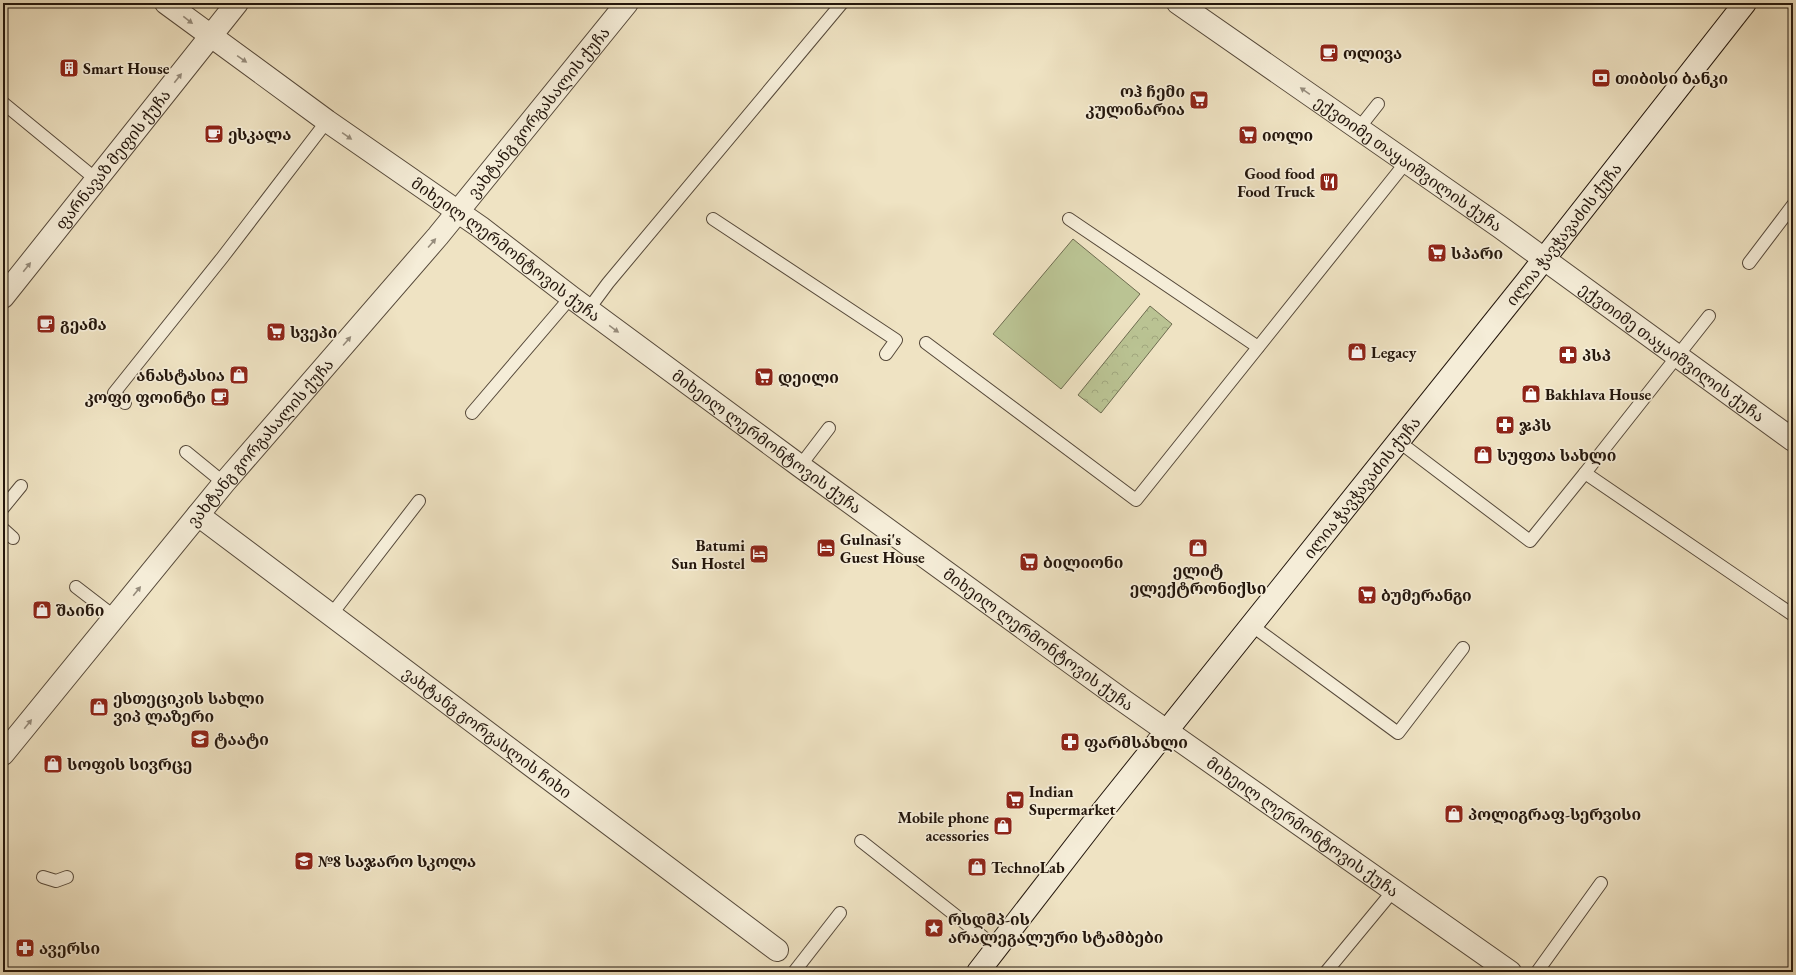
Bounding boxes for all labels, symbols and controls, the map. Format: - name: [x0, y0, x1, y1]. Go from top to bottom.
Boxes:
- one-way arrow: [182, 16, 193, 24]
- street label: ვახტანგ გორგასალის ქუჩა: [463, 22, 614, 202]
- cafe icon: ოლივა: [1318, 42, 1340, 64]
- place label: ოლივა: [1343, 43, 1402, 64]
- one-way arrow: [237, 55, 247, 63]
- building icon: Smart House: [58, 57, 80, 79]
- place label: Smart House: [83, 58, 170, 79]
- bank icon: თიბისი ბანკი: [1590, 67, 1612, 89]
- place label: თიბისი ბანკი: [1615, 68, 1728, 89]
- one-way arrow: [174, 72, 182, 83]
- place label: ოჰ ჩემი კულინარია: [1085, 81, 1185, 120]
- street label: ფარნავაზ მეფის ქუჩა: [50, 85, 175, 234]
- one-way arrow: [1300, 87, 1310, 95]
- supermarket icon: ოჰ ჩემი კულინარია: [1188, 89, 1210, 111]
- street label: ექვთიმე თაყაიშვილის ქუჩა: [1311, 91, 1507, 236]
- cafe icon: ესკალა: [203, 123, 225, 145]
- place label: ესკალა: [228, 124, 291, 145]
- supermarket icon: იოლი: [1237, 124, 1259, 146]
- place label: იოლი: [1262, 125, 1313, 146]
- one-way arrow: [342, 132, 353, 140]
- street label: ილია ჭავჭავაძის ქუჩა: [1501, 158, 1626, 310]
- place label: Good food Food Truck: [1237, 163, 1315, 202]
- restaurant icon: Good food Food Truck: [1318, 171, 1340, 193]
- street label: მიხეილ ლერმონტოვის ქუჩა: [408, 172, 605, 326]
- one-way arrow: [428, 238, 437, 249]
- supermarket icon: სპარი: [1426, 242, 1448, 264]
- place label: სპარი: [1451, 243, 1503, 264]
- one-way arrow: [23, 262, 32, 272]
- street label: ექვთიმე თაყაიშვილის ქუჩა: [1575, 278, 1769, 426]
- cafe icon: გეამა: [35, 313, 57, 335]
- place label: გეამა: [60, 314, 107, 335]
- supermarket icon: სვეპი: [265, 321, 287, 343]
- place label: სვეპი: [290, 322, 337, 343]
- one-way arrow: [609, 325, 619, 333]
- one-way arrow: [342, 336, 351, 347]
- shop icon: Legacy: [1346, 341, 1368, 363]
- place label: Legacy: [1371, 342, 1417, 363]
- pharmacy icon: პსპ: [1557, 344, 1579, 366]
- place label: პსპ: [1582, 345, 1611, 366]
- street label: ვახტანგ გორგასალის ქუჩა: [182, 354, 338, 531]
- shop icon: ანასტასია: [228, 364, 250, 386]
- place label: ანასტასია: [136, 365, 225, 386]
- street label: მიხეილ ლერმონტოვის ქუჩა: [668, 365, 866, 518]
- supermarket icon: დეილი: [753, 366, 775, 388]
- place label: დეილი: [778, 367, 839, 388]
- shop icon: Bakhlava House: [1520, 383, 1542, 405]
- place label: Bakhlava House: [1545, 384, 1651, 405]
- cafe icon: კოფი ფოინტი: [209, 386, 231, 408]
- place label: კოფი ფოინტი: [84, 387, 206, 408]
- street label: ილია ჭავჭავაძის ქუჩა: [1298, 412, 1425, 563]
- pharmacy icon: ჯპს: [1494, 414, 1516, 436]
- place label: ჯპს: [1519, 415, 1552, 436]
- shop icon: სუფთა სახლი: [1472, 444, 1494, 466]
- place label: სუფთა სახლი: [1497, 445, 1617, 466]
- place label: Gulnasi's Guest House: [840, 529, 925, 568]
- place label: Batumi Sun Hostel: [672, 535, 745, 574]
- hotel icon: Gulnasi's Guest House: [815, 537, 837, 559]
- shop icon: ელიტ ელექტრონიქსი: [1187, 537, 1209, 559]
- hotel icon: Batumi Sun Hostel: [748, 543, 770, 565]
- supermarket icon: ბილიონი: [1018, 551, 1040, 573]
- place label: ბილიონი: [1043, 552, 1123, 573]
- place label: ელიტ ელექტრონიქსი: [1130, 560, 1266, 599]
- street label: მიხეილ ლერმონტოვის ქუჩა: [939, 563, 1138, 715]
- supermarket icon: ბუმერანგი: [1356, 584, 1378, 606]
- one-way arrow: [132, 585, 141, 596]
- place label: ბუმერანგი: [1381, 585, 1472, 606]
- shop icon: შაინი: [31, 599, 53, 621]
- place label: შაინი: [55, 600, 104, 621]
- street label: ვახტანგ გორგასლის ჩიხი: [399, 662, 576, 803]
- place label: ესთეციკის სახლი ვიპ ლაზერი: [113, 688, 264, 727]
- shop icon: ესთეციკის სახლი ვიპ ლაზერი: [88, 696, 110, 718]
- one-way arrow: [23, 718, 32, 729]
- school or university icon: ტაატი: [189, 728, 211, 750]
- place label: ტაატი: [214, 729, 269, 750]
- pharmacy icon: ფარმსახლი: [1059, 731, 1081, 753]
- place label: ფარმსახლი: [1084, 732, 1188, 753]
- street label: მიხეილ ლერმონტოვის ქუჩა: [1203, 752, 1403, 901]
- shop icon: სოფის სივრცე: [42, 753, 64, 775]
- place label: სოფის სივრცე: [67, 754, 192, 775]
- place label: Indian Supermarket: [1029, 781, 1115, 820]
- supermarket icon: Indian Supermarket: [1004, 789, 1026, 811]
- shop icon: პოლიგრაფ-სერვისი: [1443, 803, 1465, 825]
- place label: პოლიგრაფ-სერვისი: [1468, 804, 1641, 825]
- place label: Mobile phone acessories: [898, 807, 989, 846]
- shop icon: Mobile phone acessories: [992, 815, 1014, 837]
- school or university icon: №8 საჯარო სკოლა: [293, 850, 315, 872]
- place label: №8 საჯარო სკოლა: [318, 851, 476, 872]
- shop icon: TechnoLab: [966, 856, 988, 878]
- place label: TechnoLab: [991, 857, 1065, 878]
- place label: რსდმპ-ის არალეგალური სტამბები: [948, 909, 1163, 948]
- place icon: რსდმპ-ის არალეგალური სტამბები: [923, 917, 945, 939]
- pharmacy icon: ავერსი: [14, 937, 36, 959]
- place label: ავერსი: [39, 938, 100, 959]

